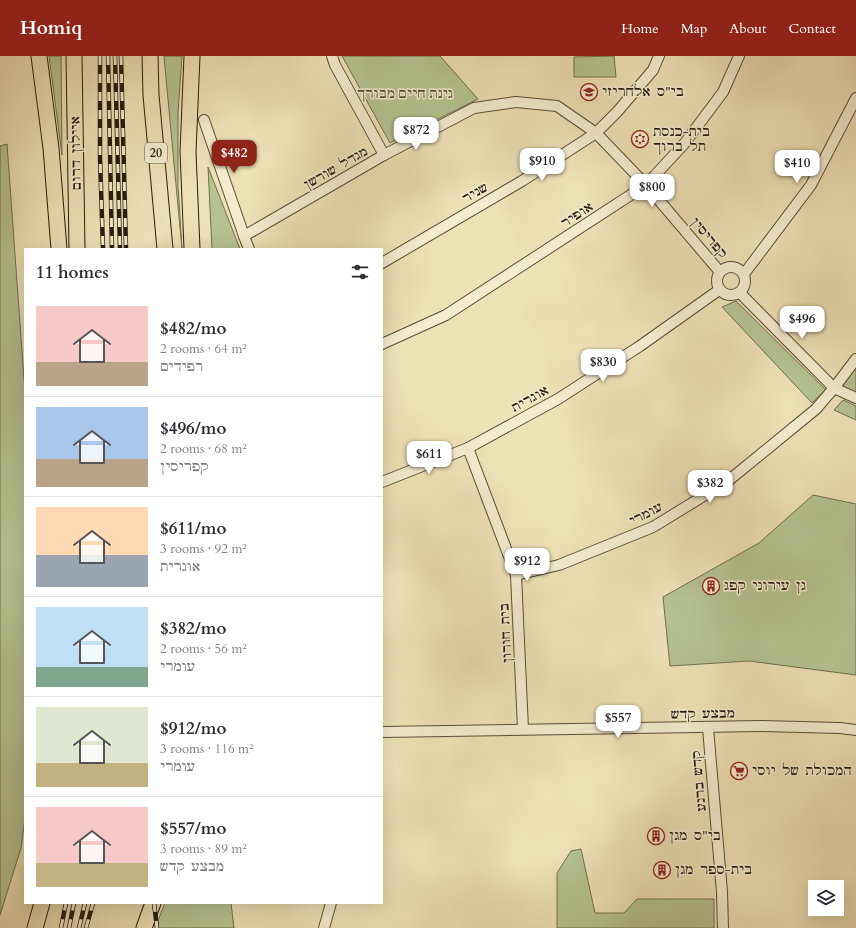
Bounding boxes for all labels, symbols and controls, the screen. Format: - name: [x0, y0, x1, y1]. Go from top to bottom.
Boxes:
- text: Homiq: [20, 15, 82, 41]
- text: Home: [621, 19, 659, 38]
- text: Map: [681, 19, 707, 38]
- text: About: [729, 19, 766, 38]
- text: Contact: [788, 19, 836, 38]
- school or university icon: בי"ס אלחריזי: [579, 82, 599, 102]
- place label: בי"ס אלחריזי: [602, 83, 684, 101]
- park label: גינת חיים מבורך: [357, 85, 453, 103]
- street label: איילון דרום: [66, 116, 86, 190]
- pin: $872: [392, 117, 440, 151]
- text: $872: [403, 121, 429, 139]
- place label: בית-כנסת תל ברוך: [653, 123, 710, 156]
- synagogue icon: בית-כנסת תל ברוך: [630, 129, 650, 149]
- pin: $482: [210, 140, 258, 174]
- street label: מגדל שורשן: [301, 142, 371, 194]
- road number: 20: [145, 143, 167, 163]
- text: $482: [221, 144, 247, 162]
- pin: $910: [518, 148, 566, 182]
- pin: $410: [773, 150, 821, 184]
- text: $910: [529, 152, 555, 170]
- text: $410: [784, 154, 810, 172]
- pin: $800: [628, 174, 676, 208]
- text: $800: [639, 178, 665, 196]
- street label: שניר: [459, 179, 491, 207]
- street label: אופיר: [557, 198, 597, 232]
- street label: קפריסין: [687, 214, 731, 262]
- text: 11 homes: [36, 261, 109, 284]
- icon: filters: [349, 261, 371, 283]
- pin: $496: [778, 306, 826, 340]
- text: $496: [789, 310, 815, 328]
- text: $482/mo: [160, 317, 226, 340]
- icon: home: [68, 322, 116, 370]
- text: 2 rooms · 64 m²: [160, 340, 247, 358]
- pin: $830: [579, 349, 627, 383]
- text: $830: [590, 353, 616, 371]
- text: רפידים: [160, 358, 203, 376]
- street label: אוגרית: [508, 381, 552, 417]
- text: $496/mo: [160, 417, 226, 440]
- icon: home: [68, 423, 116, 471]
- text: 2 rooms · 68 m²: [160, 440, 247, 458]
- pin: $611: [405, 441, 453, 475]
- text: $611: [416, 445, 442, 463]
- text: קפריסין: [160, 458, 209, 476]
- pin: $382: [686, 470, 734, 504]
- text: $382: [697, 474, 723, 492]
- street label: עומרי: [626, 498, 666, 530]
- text: $611/mo: [160, 517, 226, 540]
- icon: home: [68, 523, 116, 571]
- text: 3 rooms · 92 m²: [160, 540, 247, 558]
- pin: $912: [503, 548, 551, 582]
- text: $912: [514, 552, 540, 570]
- text: אוגרית: [160, 558, 200, 576]
- building icon: גן עירוני קפג: [701, 576, 721, 596]
- place label: גן עירוני קפג: [724, 577, 806, 595]
- street label: בית חורון: [495, 602, 517, 664]
- text: $382/mo: [160, 617, 226, 640]
- icon: home: [68, 623, 116, 671]
- text: 2 rooms · 56 m²: [160, 640, 247, 658]
- text: עומרי: [160, 658, 195, 676]
- street label: מבצע קדש: [671, 704, 735, 724]
- pin: $557: [594, 705, 642, 739]
- text: $557: [605, 709, 631, 727]
- text: $912/mo: [160, 717, 226, 740]
- icon: home: [68, 723, 116, 771]
- text: 3 rooms · 116 m²: [160, 740, 253, 758]
- street label: קדש ברנע: [687, 750, 711, 812]
- text: עומרי: [160, 758, 195, 776]
- supermarket icon: המכולת של יוסי: [729, 761, 749, 781]
- place label: המכולת של יוסי: [752, 762, 852, 780]
- text: $557/mo: [160, 817, 226, 840]
- icon: home: [68, 823, 116, 871]
- building icon: בי"ס מגן: [646, 826, 666, 846]
- place label: בי"ס מגן: [669, 827, 721, 845]
- text: 3 rooms · 89 m²: [160, 840, 247, 858]
- text: מבצע קדש: [160, 858, 224, 876]
- building icon: בית-ספר מגן: [652, 860, 672, 880]
- place label: בית-ספר מגן: [675, 861, 752, 879]
- map controls: [808, 880, 844, 916]
- button: layers: [808, 880, 844, 916]

